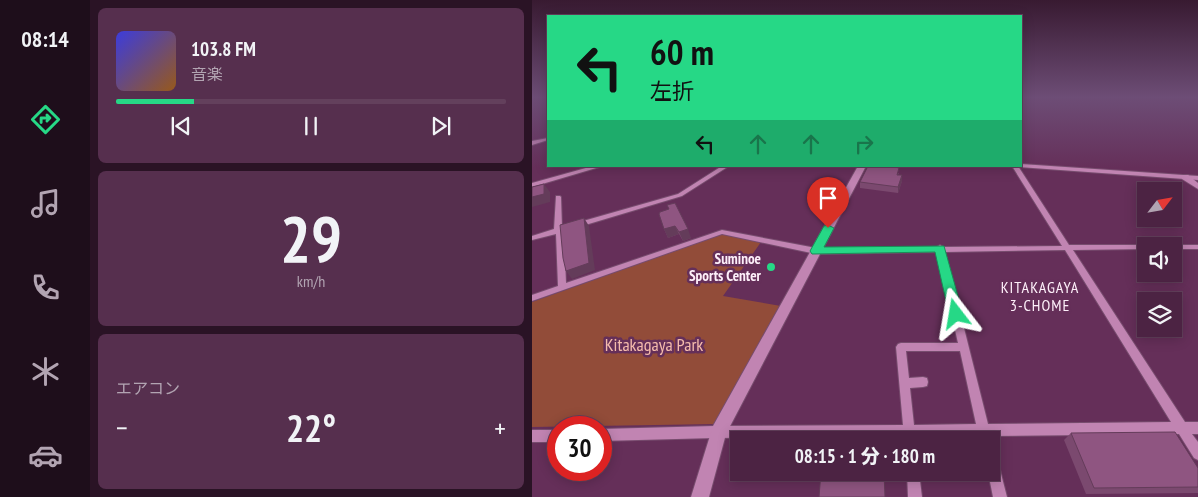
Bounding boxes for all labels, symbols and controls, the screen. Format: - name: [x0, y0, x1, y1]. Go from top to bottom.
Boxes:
- text: 08:14: [21, 25, 69, 53]
- text: 60 m: [650, 29, 714, 75]
- icon: left: [567, 35, 632, 100]
- text: 103.8 FM: [191, 37, 256, 61]
- text: 音楽: [191, 64, 223, 84]
- text: 左折: [650, 77, 694, 105]
- icon: directions: [28, 102, 63, 137]
- icon: previous: [167, 112, 195, 140]
- icon: pause: [297, 112, 325, 140]
- icon: next: [427, 112, 455, 140]
- icon: left: [691, 130, 719, 158]
- icon: ahead: [744, 130, 772, 158]
- icon: ahead: [797, 130, 825, 158]
- icon: right: [850, 130, 878, 158]
- pin: [807, 177, 849, 228]
- north arrow: [1137, 182, 1182, 228]
- map controls: [1137, 182, 1182, 337]
- icon: arrive: [814, 184, 842, 212]
- icon: music: [28, 186, 63, 221]
- text: 29: [280, 196, 342, 280]
- button: sound: [1137, 237, 1182, 282]
- place label: Suminoe Sports Center: [689, 249, 762, 285]
- marker: Suminoe Sports Center: [765, 261, 777, 273]
- icon: phone: [28, 270, 63, 305]
- text: km/h: [297, 271, 325, 291]
- district label: KITAKAGAYA 3-CHOME: [1001, 277, 1079, 315]
- position arrow: [929, 287, 981, 339]
- button: layers: [1137, 292, 1182, 337]
- park label: Kitakagaya Park: [605, 333, 703, 356]
- icon: climate: [28, 354, 63, 389]
- text: エアコン: [116, 378, 180, 398]
- text: 22°: [286, 403, 336, 452]
- text: −: [116, 409, 128, 446]
- text: +: [494, 409, 506, 446]
- speed limit sign: 30: [547, 416, 612, 481]
- icon: car: [28, 438, 63, 473]
- text: 08:15 · 1 分 · 180 m: [795, 444, 935, 468]

